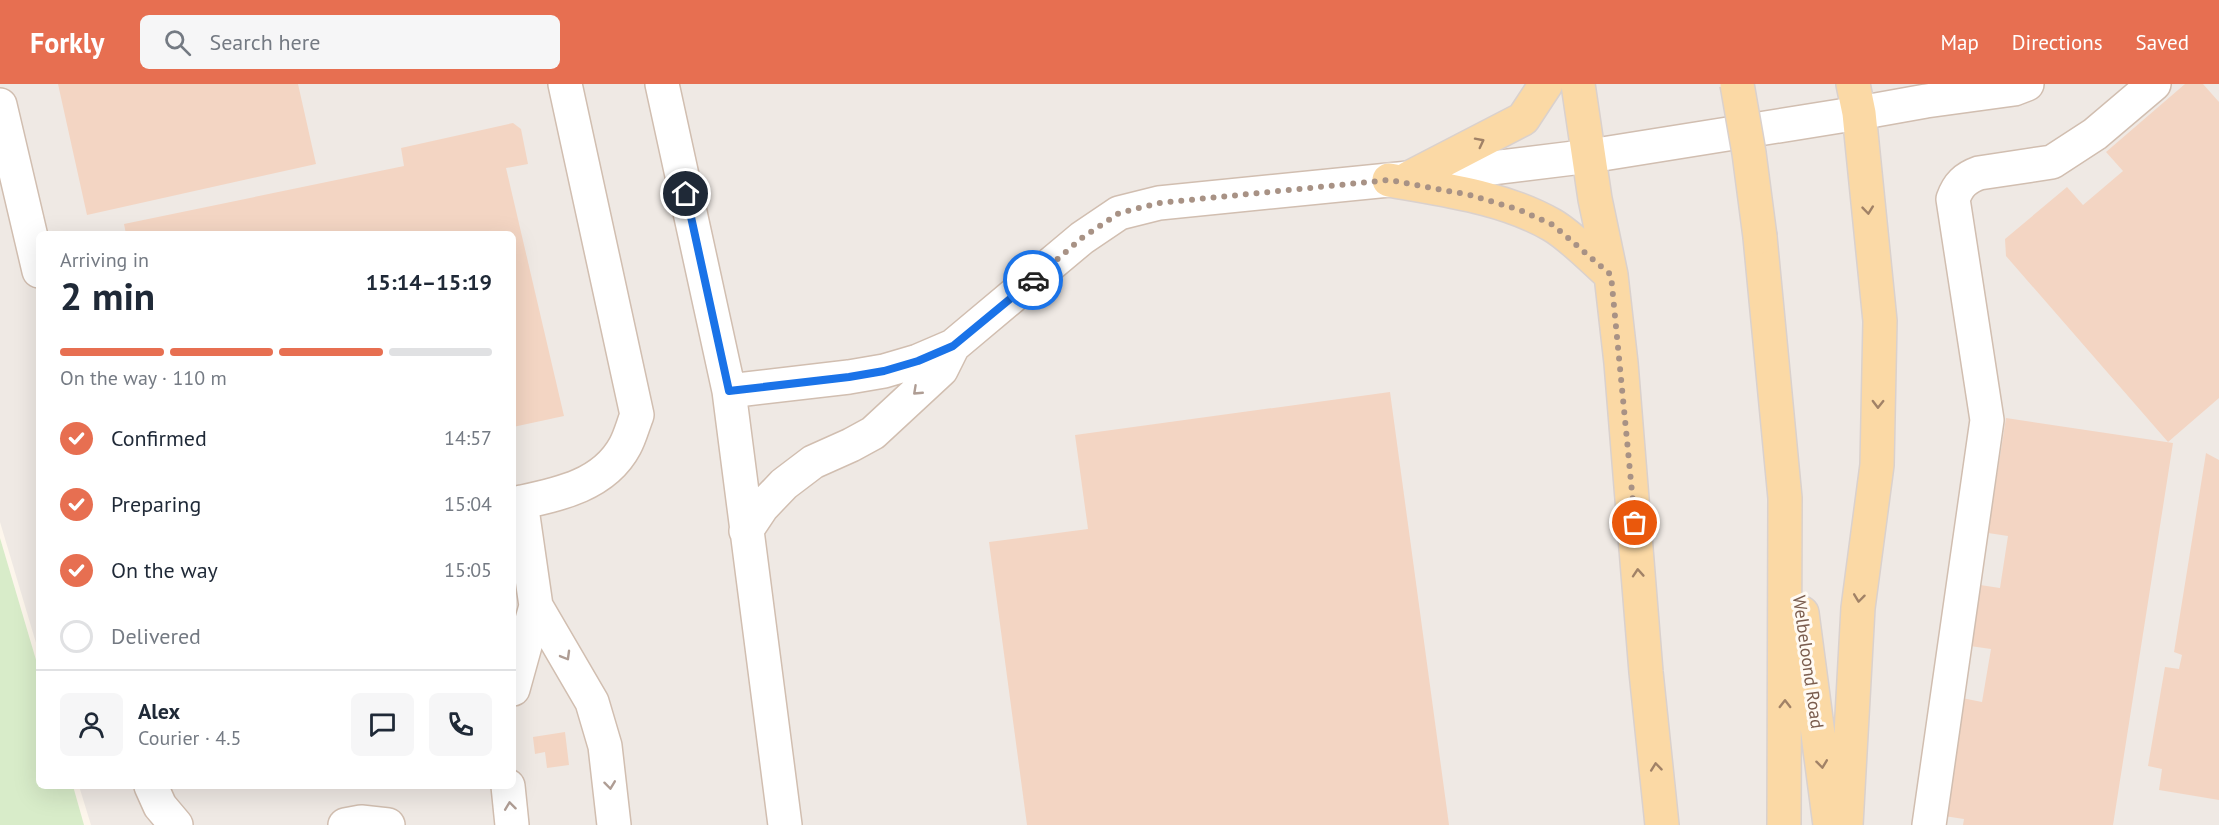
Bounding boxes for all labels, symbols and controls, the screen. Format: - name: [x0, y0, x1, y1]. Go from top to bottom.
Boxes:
- search box: [140, 15, 560, 69]
- text: Forkly: [30, 24, 104, 61]
- icon: search: [161, 26, 194, 59]
- text: Search here: [209, 28, 320, 56]
- text: Map: [1940, 29, 1979, 56]
- text: Directions: [2012, 29, 2103, 56]
- text: Saved: [2136, 29, 2189, 56]
- one-way arrow: [1474, 138, 1485, 149]
- pin: [660, 168, 711, 219]
- icon: home: [669, 177, 702, 210]
- one-way arrow: [1862, 206, 1874, 215]
- text: Arriving in: [60, 247, 149, 273]
- courier: [1003, 250, 1063, 310]
- icon: car: [1017, 264, 1050, 297]
- text: 15:14–15:19: [366, 268, 492, 296]
- text: 2 min: [60, 270, 155, 321]
- text: On the way · 110 m: [60, 365, 227, 391]
- one-way arrow: [914, 384, 925, 395]
- one-way arrow: [1872, 400, 1884, 409]
- icon: check: [60, 422, 93, 455]
- text: Confirmed: [111, 424, 207, 452]
- text: 14:57: [444, 425, 492, 451]
- icon: check: [60, 488, 93, 521]
- text: Preparing: [111, 490, 201, 518]
- text: 15:04: [444, 491, 492, 517]
- pin: [1609, 497, 1660, 548]
- icon: bag: [1618, 506, 1651, 539]
- icon: check: [60, 554, 93, 587]
- text: On the way: [111, 556, 218, 584]
- text: 15:05: [444, 557, 492, 583]
- one-way arrow: [1632, 568, 1645, 577]
- street label: Welbeloond Road: [1788, 594, 1829, 730]
- one-way arrow: [1854, 594, 1866, 603]
- text: Delivered: [111, 622, 201, 650]
- one-way arrow: [558, 650, 570, 660]
- button: person: [60, 693, 123, 756]
- button: chat: [351, 693, 414, 756]
- button: phone: [429, 693, 492, 756]
- text: Alex: [138, 697, 180, 725]
- one-way arrow: [1779, 699, 1791, 708]
- text: Courier · 4.5: [138, 725, 241, 751]
- one-way arrow: [1815, 760, 1828, 769]
- one-way arrow: [1650, 762, 1663, 771]
- one-way arrow: [603, 781, 616, 790]
- one-way arrow: [504, 801, 517, 810]

